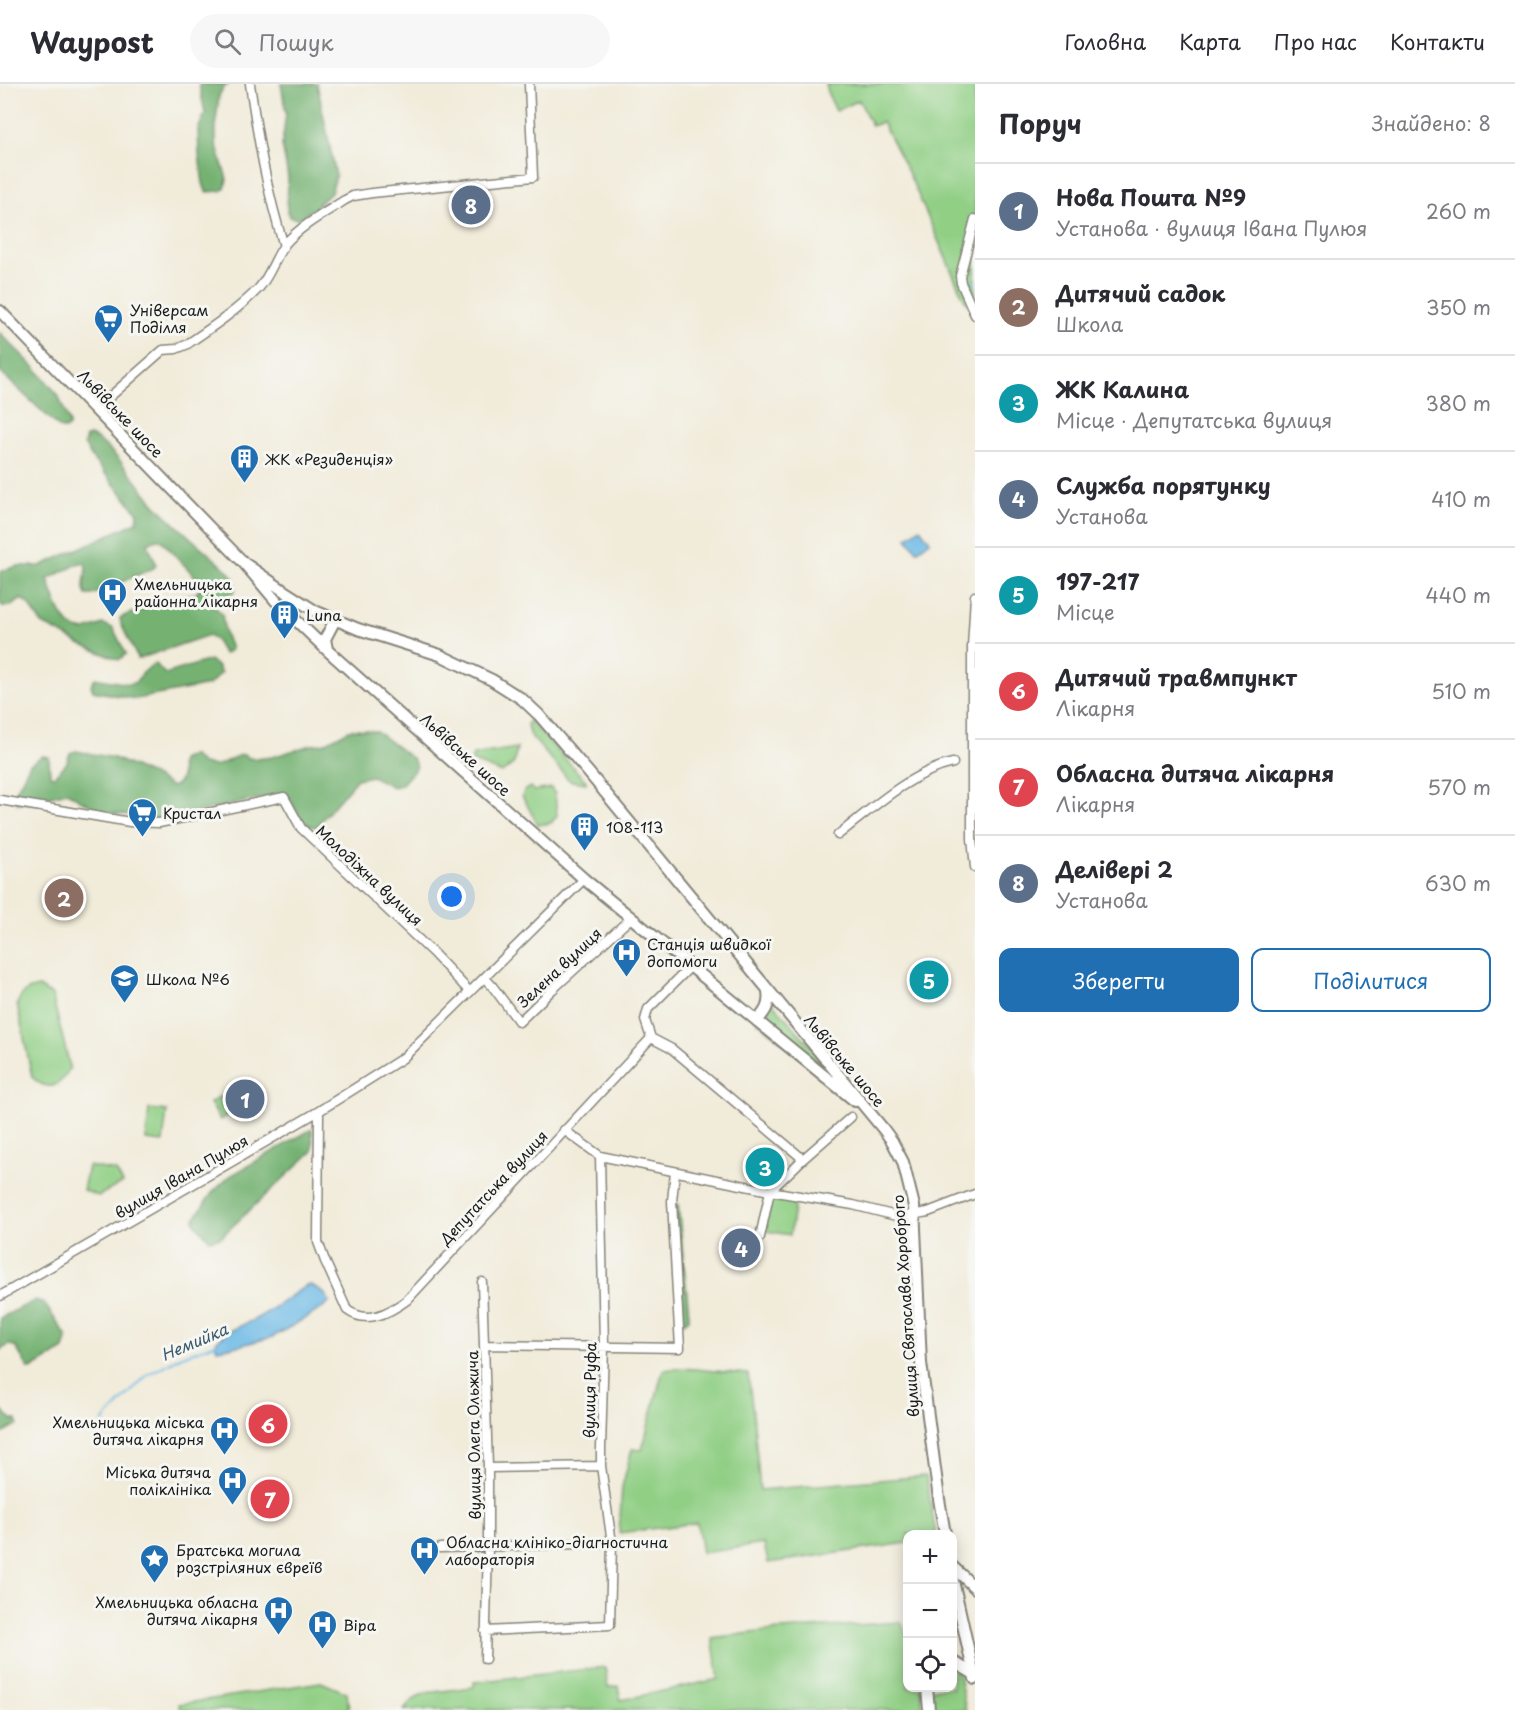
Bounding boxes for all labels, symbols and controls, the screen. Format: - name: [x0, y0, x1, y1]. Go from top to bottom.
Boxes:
- search box: [190, 14, 610, 68]
- text: Waypost: [30, 20, 154, 63]
- icon: search: [211, 25, 244, 58]
- text: Пошук: [259, 25, 334, 58]
- text: Головна: [1065, 25, 1146, 57]
- text: Карта: [1179, 25, 1241, 57]
- text: Про нас: [1274, 25, 1357, 57]
- text: Контакти: [1390, 25, 1485, 57]
- text: Поруч: [999, 104, 1082, 143]
- text: Знайдено: 8: [1372, 108, 1491, 138]
- text: Нова Пошта №9: [1056, 180, 1246, 213]
- pin: 8: [452, 182, 490, 228]
- text: 1: [1014, 196, 1023, 226]
- text: 260 m: [1426, 196, 1491, 226]
- text: Установа · вулиця Івана Пулюя: [1056, 213, 1368, 243]
- text: Дитячий садок: [1056, 276, 1225, 309]
- text: 2: [1011, 292, 1026, 322]
- text: 350 m: [1426, 292, 1491, 322]
- place label: Універсам Поділля: [130, 298, 209, 338]
- supermarket icon: Універсам Поділля: [93, 302, 125, 344]
- text: Школа: [1056, 309, 1123, 339]
- street label: Львівське шосе: [73, 364, 169, 462]
- text: ЖК Калина: [1056, 372, 1189, 405]
- text: 3: [1012, 388, 1025, 418]
- text: 380 m: [1425, 388, 1491, 418]
- text: Місце · Депутатська вулиця: [1056, 405, 1332, 435]
- building icon: ЖК «Резиденція»: [228, 442, 260, 484]
- place label: ЖК «Резиденція»: [264, 447, 394, 470]
- text: Служба порятунку: [1056, 468, 1271, 501]
- text: 4: [1012, 484, 1025, 514]
- text: 410 m: [1431, 484, 1491, 514]
- text: Установа: [1056, 501, 1148, 531]
- text: 197-217: [1056, 564, 1139, 597]
- place label: Хмельницька районна лікарня: [134, 572, 258, 612]
- hospital icon: Хмельницька районна лікарня: [97, 576, 129, 618]
- text: 5: [1012, 580, 1025, 610]
- text: 440 m: [1426, 580, 1491, 610]
- text: Місце: [1056, 597, 1115, 627]
- building icon: Luna: [269, 598, 301, 640]
- place label: Luna: [306, 603, 342, 626]
- text: Дитячий травмпункт: [1056, 660, 1297, 693]
- text: 6: [1011, 676, 1026, 706]
- text: 510 m: [1431, 676, 1491, 706]
- text: Лікарня: [1056, 693, 1135, 723]
- street label: Львівське шосе: [416, 707, 516, 801]
- text: Обласна дитяча лікарня: [1056, 756, 1334, 789]
- text: 7: [1013, 772, 1024, 802]
- text: 570 m: [1427, 772, 1491, 802]
- text: Лікарня: [1056, 789, 1135, 819]
- supermarket icon: Кристал: [126, 796, 158, 838]
- place label: Кристал: [163, 801, 221, 824]
- building icon: 108-113: [569, 810, 601, 852]
- place label: 108-113: [606, 815, 663, 838]
- street label: Молодіжна вулиця: [311, 819, 429, 931]
- text: Делівері 2: [1056, 852, 1173, 885]
- text: 8: [1012, 868, 1025, 898]
- text: 630 m: [1425, 868, 1491, 898]
- pin: 2: [44, 876, 84, 920]
- your location: [437, 882, 466, 911]
- text: Установа: [1056, 885, 1148, 915]
- street label: Зелена вулиця: [512, 922, 606, 1012]
- place label: Станція швидкої допомоги: [647, 932, 771, 972]
- hospital icon: Станція швидкої допомоги: [610, 936, 642, 978]
- button: Зберегти: [999, 948, 1239, 1012]
- button: Поділитися: [1251, 948, 1491, 1012]
- pin: 5: [910, 958, 948, 1002]
- school or university icon: Школа №6: [109, 962, 141, 1004]
- place label: Школа №6: [146, 967, 230, 990]
- street label: Львівське шосе: [799, 1009, 891, 1111]
- pin: 1: [226, 1076, 264, 1122]
- street label: Депутатська вулиця: [433, 1125, 552, 1250]
- street label: вулиця Івана Пулюя: [110, 1128, 252, 1224]
- pin: 3: [746, 1144, 784, 1190]
- street label: вулиця Святослава Хороброго: [886, 1194, 924, 1418]
- pin: 4: [722, 1226, 760, 1270]
- water label: Немийка: [157, 1316, 232, 1366]
- street label: вулиця Руфа: [577, 1341, 601, 1438]
- street label: вулиця Олега Ольжича: [460, 1350, 486, 1520]
- pin: 6: [248, 1402, 288, 1446]
- place label: Хмельницька міська дитяча лікарня: [52, 1410, 205, 1450]
- hospital icon: Хмельницька міська дитяча лікарня: [209, 1414, 241, 1456]
- place label: Міська дитяча поліклініка: [106, 1460, 212, 1500]
- hospital icon: Міська дитяча поліклініка: [216, 1464, 248, 1506]
- pin: 7: [250, 1476, 290, 1522]
- place label: Обласна клініко-діагностична лабораторія: [445, 1530, 669, 1570]
- map controls: [903, 1530, 957, 1692]
- button: +: [903, 1530, 957, 1584]
- hospital icon: Обласна клініко-діагностична лабораторія: [409, 1534, 441, 1576]
- place label: Братська могила розстріляних євреїв: [176, 1538, 322, 1578]
- place icon: Братська могила розстріляних євреїв: [139, 1542, 171, 1584]
- button: −: [903, 1584, 957, 1638]
- place label: Хмельницька обласна дитяча лікарня: [95, 1590, 259, 1630]
- hospital icon: Хмельницька обласна дитяча лікарня: [263, 1594, 295, 1636]
- hospital icon: Віра: [306, 1608, 338, 1650]
- place label: Віра: [343, 1613, 377, 1636]
- button: locate: [903, 1638, 957, 1692]

